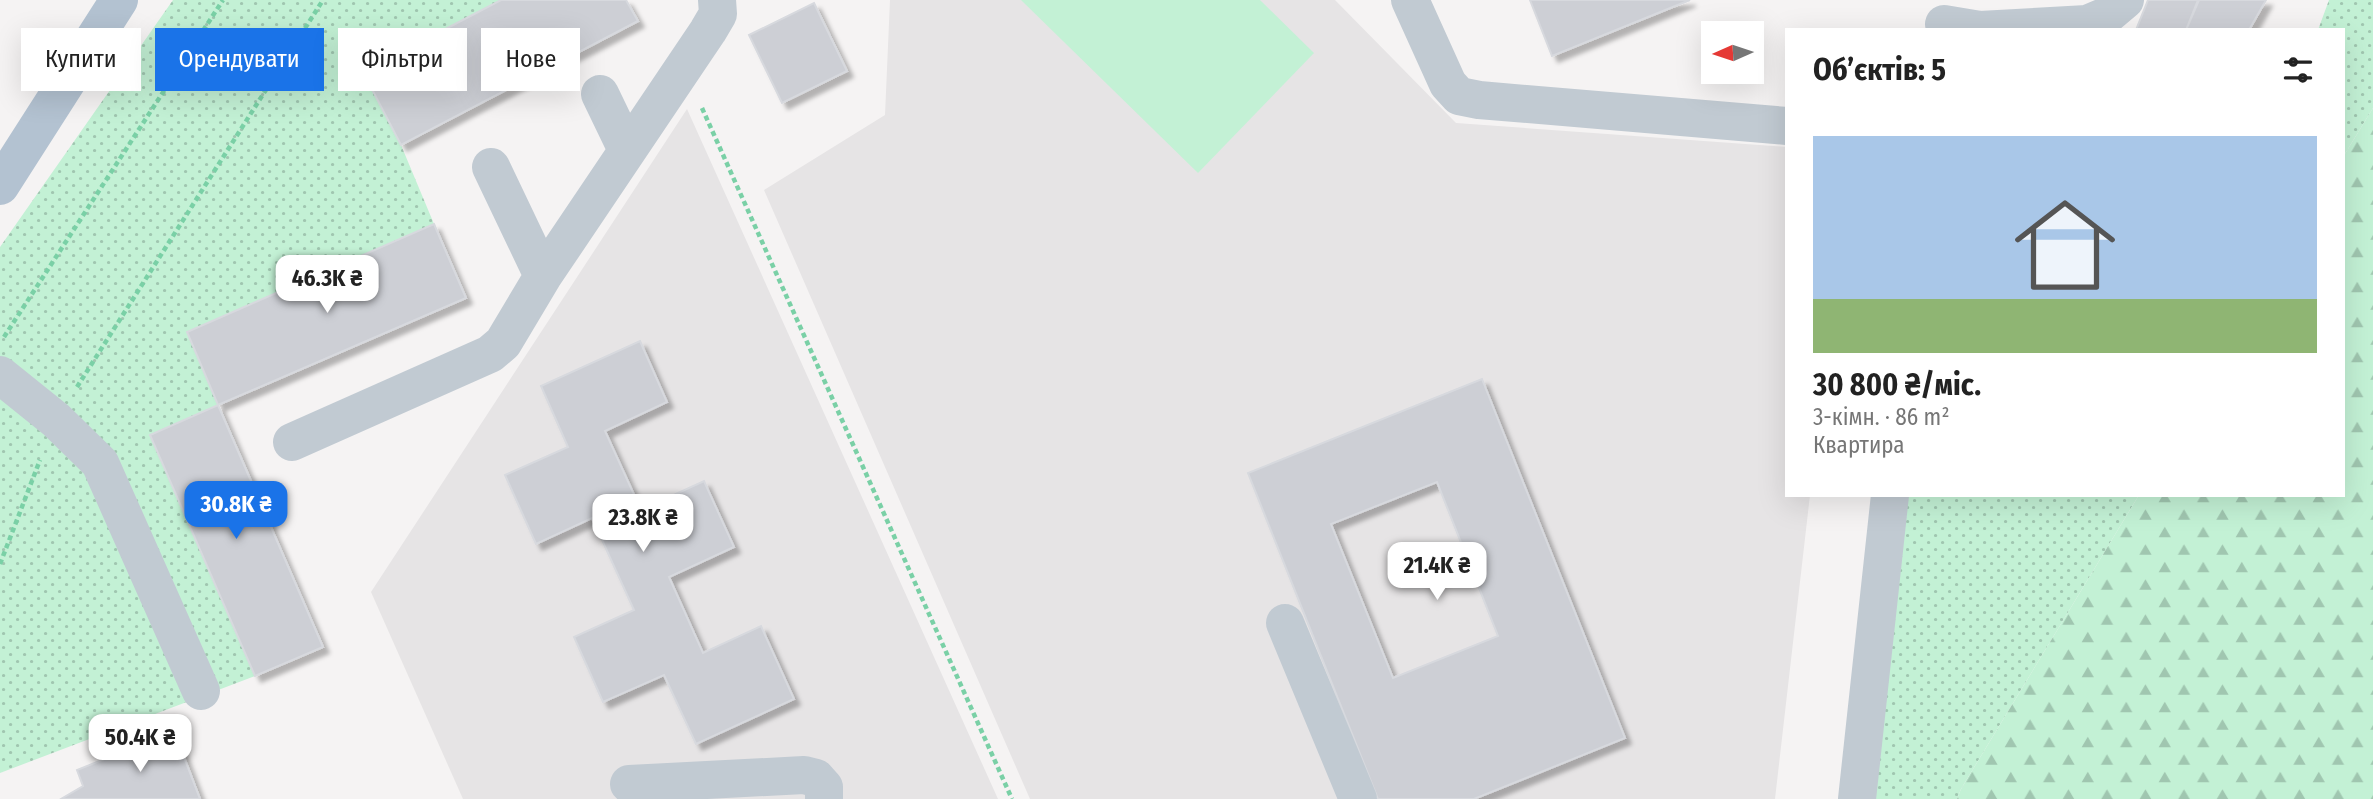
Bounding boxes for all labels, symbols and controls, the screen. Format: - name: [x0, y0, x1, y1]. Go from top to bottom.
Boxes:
- north arrow: [1701, 21, 1764, 84]
- map controls: [1701, 21, 1764, 84]
- chip: Купити: [21, 28, 141, 91]
- chip: Орендувати: [155, 28, 324, 91]
- chip: Фільтри: [338, 28, 467, 91]
- chip: Нове: [481, 28, 580, 91]
- icon: filters: [2279, 51, 2317, 89]
- text: Об’єктів: 5: [1813, 52, 1946, 88]
- icon: home: [2002, 182, 2128, 308]
- pin: 46.3K ₴: [262, 256, 392, 315]
- text: 46.3K ₴: [292, 264, 362, 292]
- text: 30 800 ₴/міс.: [1813, 367, 1981, 403]
- text: 3-кімн. · 86 m²: [1813, 403, 1949, 431]
- text: Квартира: [1813, 431, 1905, 459]
- pin: 30.8K ₴: [171, 482, 301, 541]
- text: 30.8K ₴: [200, 490, 272, 518]
- pin: 23.8K ₴: [578, 494, 708, 554]
- text: 23.8K ₴: [608, 503, 678, 531]
- pin: 21.4K ₴: [1372, 542, 1502, 602]
- text: 21.4K ₴: [1404, 551, 1470, 579]
- pin: 50.4K ₴: [75, 714, 205, 774]
- text: 50.4K ₴: [105, 723, 175, 751]

